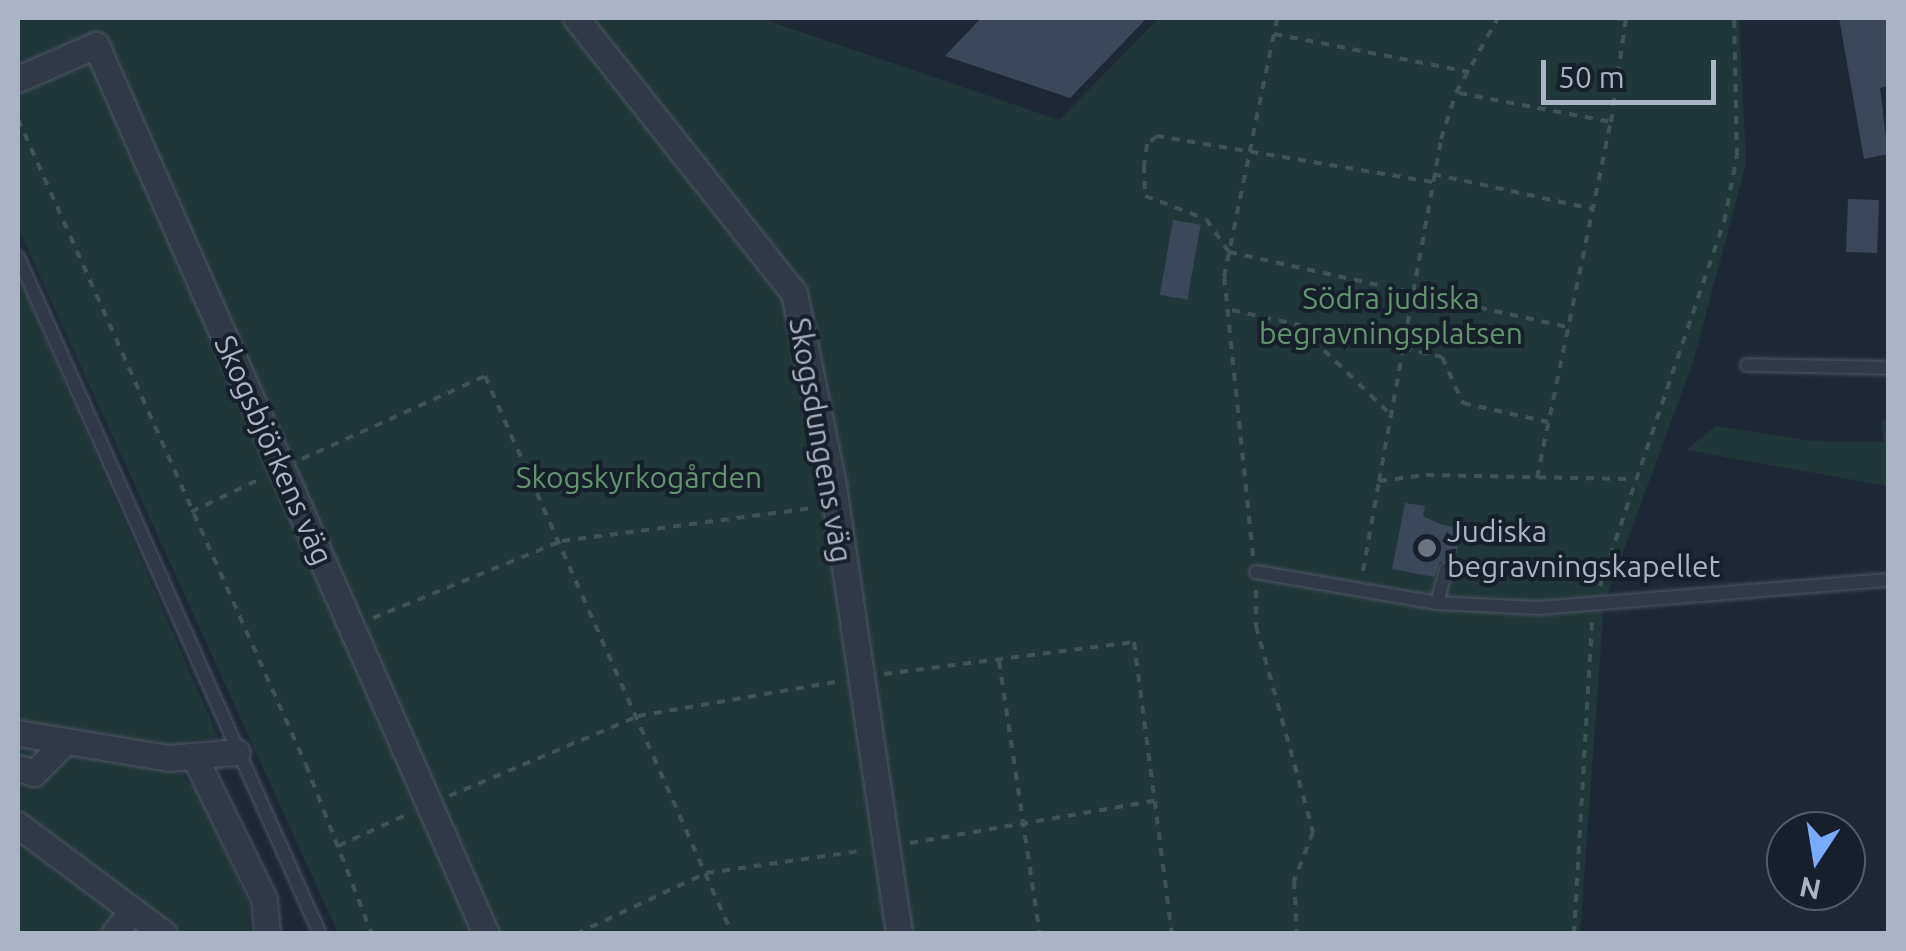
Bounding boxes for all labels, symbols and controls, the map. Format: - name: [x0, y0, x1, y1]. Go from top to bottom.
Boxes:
- scale bar: [1546, 40, 1721, 102]
- text: 50 m: [1558, 60, 1625, 94]
- park label: Södra judiska begravningsplatsen: [1259, 280, 1523, 350]
- street label: Skogsdungens väg: [782, 315, 860, 565]
- street label: Skogsbjörkens väg: [207, 330, 341, 570]
- park label: Skogskyrkogården: [516, 459, 762, 495]
- place label: Judiska begravningskapellet: [1447, 513, 1720, 584]
- marker: Judiska begravningskapellet: [1416, 537, 1438, 559]
- north arrow: [1766, 811, 1866, 911]
- text: N: [1797, 872, 1824, 906]

